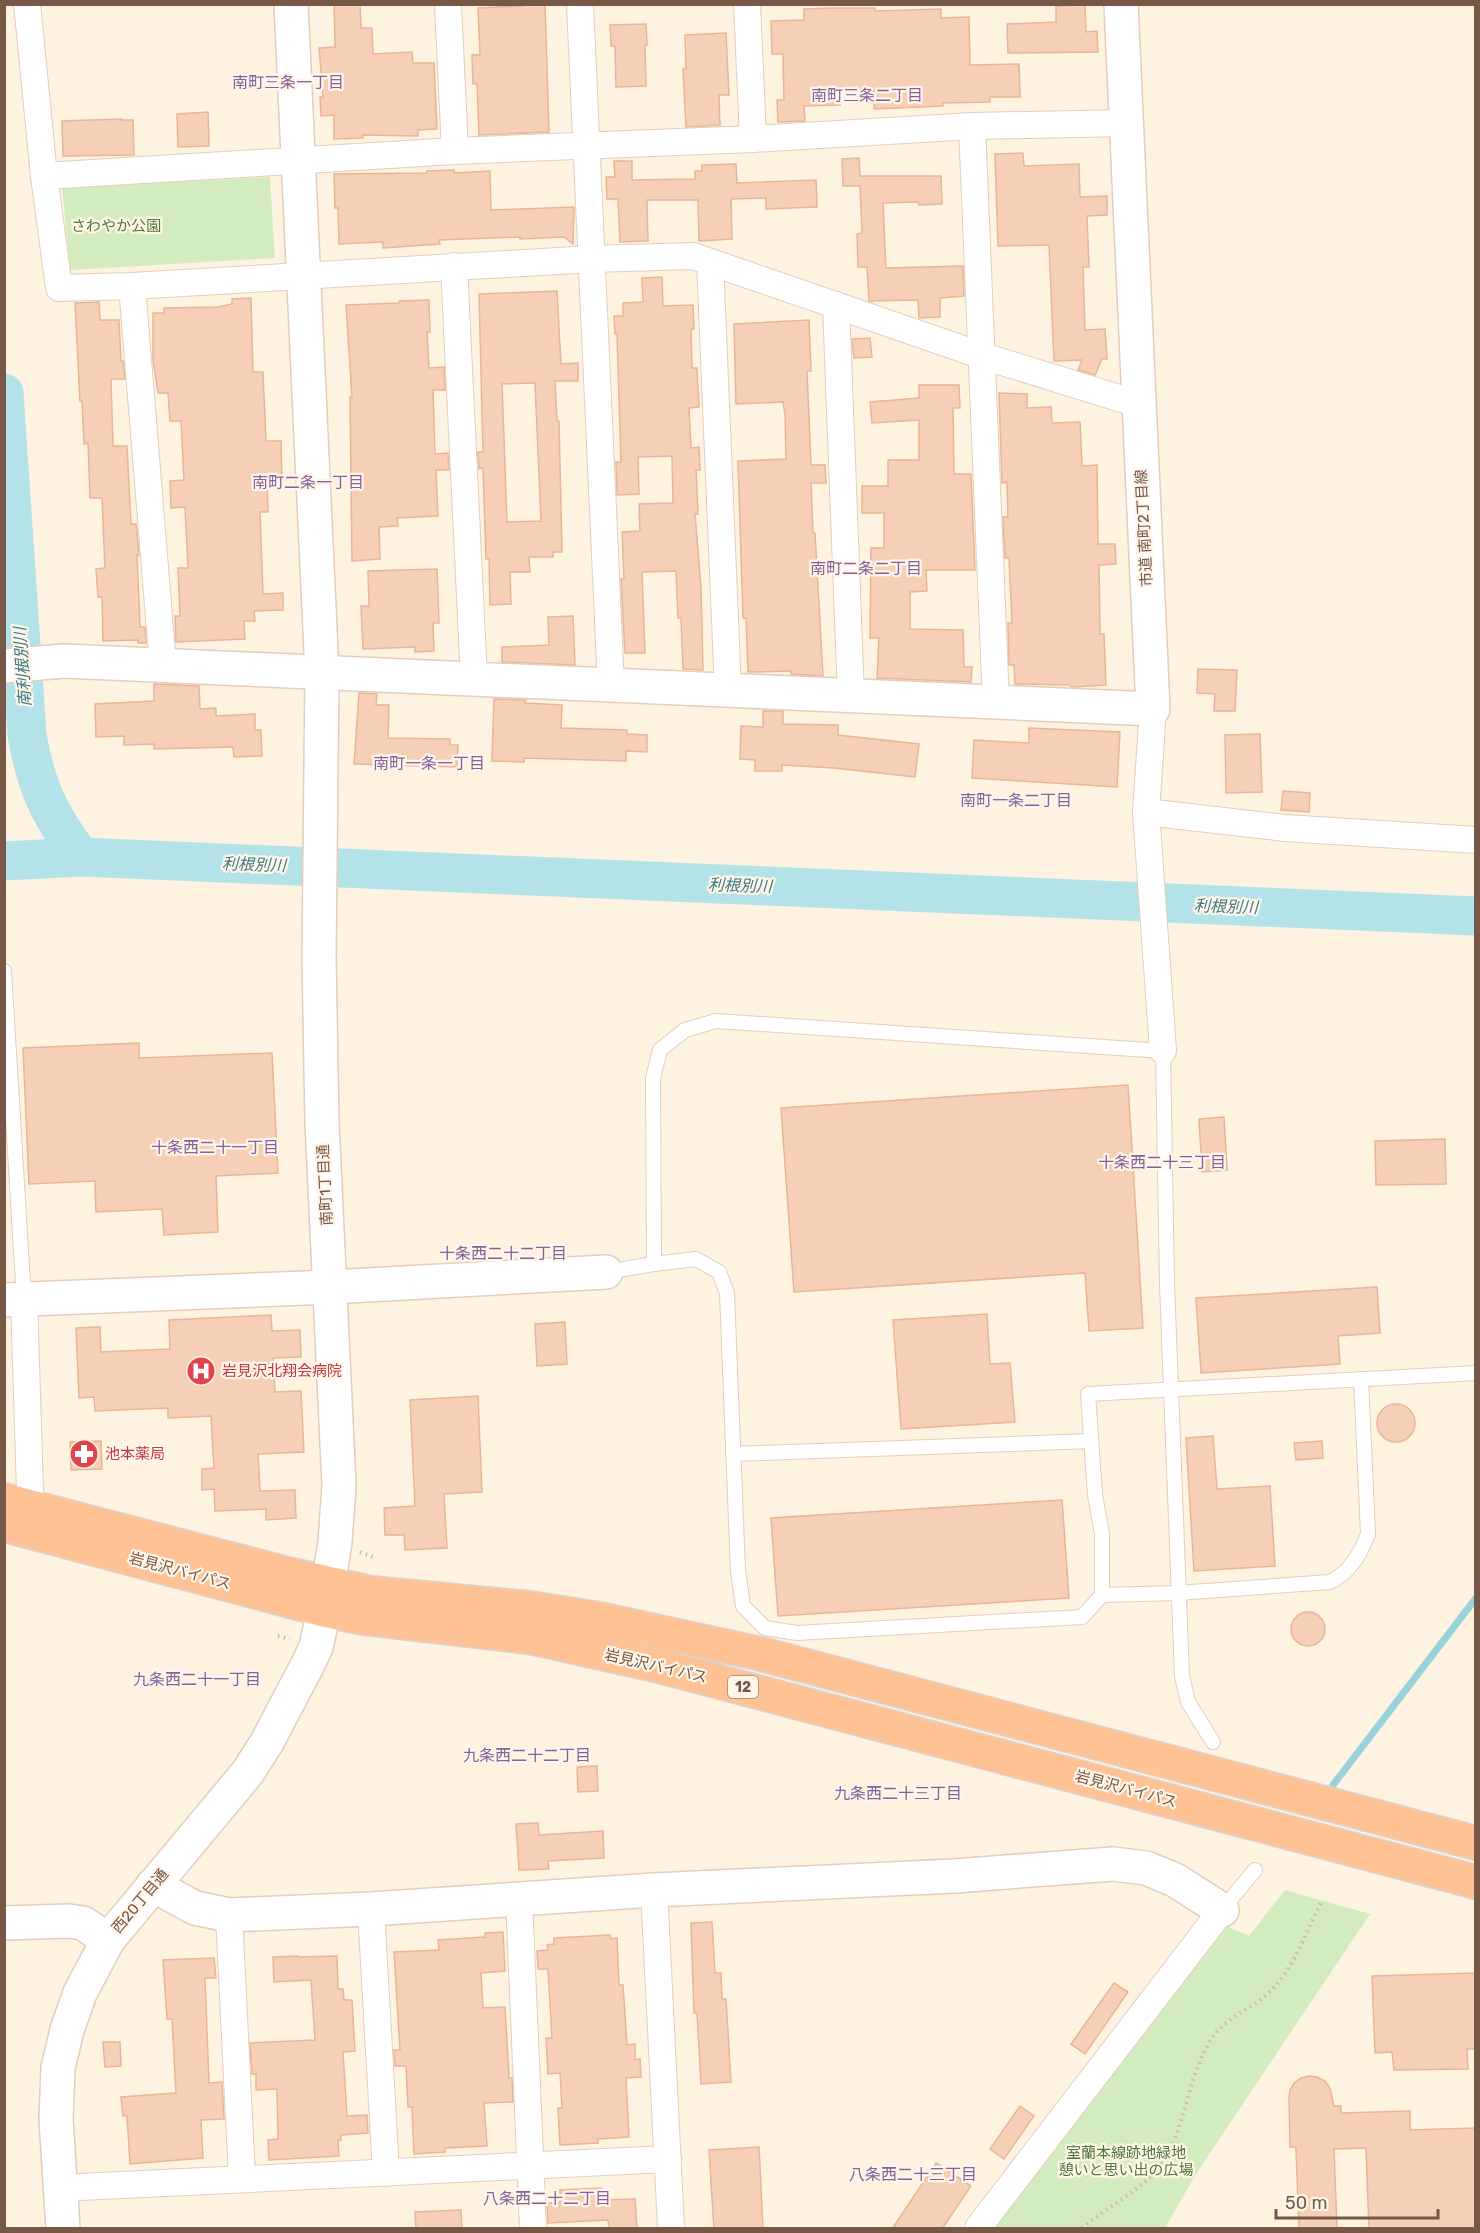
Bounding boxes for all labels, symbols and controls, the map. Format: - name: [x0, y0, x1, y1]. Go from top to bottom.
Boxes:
- district label: 南町三条一丁目: [232, 73, 344, 92]
- district label: 南町三条二丁目: [811, 86, 923, 105]
- park label: さわやか公園: [71, 217, 161, 235]
- street label: 市道 南町2丁目線: [1132, 469, 1156, 587]
- district label: 南町二条一丁目: [252, 473, 364, 492]
- district label: 南町二条二丁目: [810, 559, 922, 578]
- water label: 南利根別川: [10, 624, 35, 708]
- district label: 南町一条一丁目: [373, 754, 485, 773]
- district label: 南町一条二丁目: [960, 791, 1072, 810]
- water label: 利根別川: [222, 854, 288, 875]
- water label: 利根別川: [708, 875, 774, 896]
- water label: 利根別川: [1194, 896, 1260, 917]
- district label: 十条西二十一丁目: [151, 1138, 279, 1157]
- street label: 南町1丁目通: [314, 1144, 336, 1226]
- district label: 十条西二十三丁目: [1098, 1153, 1226, 1172]
- district label: 十条西二十二丁目: [439, 1244, 567, 1263]
- hospital icon: 岩見沢北翔会病院: [185, 1355, 217, 1387]
- place label: 岩見沢北翔会病院: [222, 1362, 342, 1380]
- pharmacy icon: 池本薬局: [68, 1438, 100, 1470]
- place label: 池本薬局: [105, 1445, 165, 1463]
- street label: 岩見沢バイパス: [127, 1549, 233, 1593]
- street label: 岩見沢バイパス: [603, 1645, 709, 1687]
- district label: 九条西二十一丁目: [133, 1670, 261, 1689]
- road number: 12: [728, 1676, 758, 1698]
- district label: 九条西二十二丁目: [463, 1746, 591, 1765]
- street label: 岩見沢バイパス: [1073, 1767, 1179, 1811]
- district label: 九条西二十三丁目: [834, 1784, 962, 1803]
- street label: 西20丁目通: [108, 1865, 172, 1937]
- park label: 室蘭本線跡地緑地 憩いと思い出の広場: [1058, 2144, 1194, 2179]
- district label: 八条西二十三丁目: [849, 2165, 977, 2184]
- scale bar: [1276, 2182, 1438, 2220]
- district label: 八条西二十二丁目: [483, 2189, 611, 2208]
- text: 50 m: [1285, 2192, 1328, 2214]

